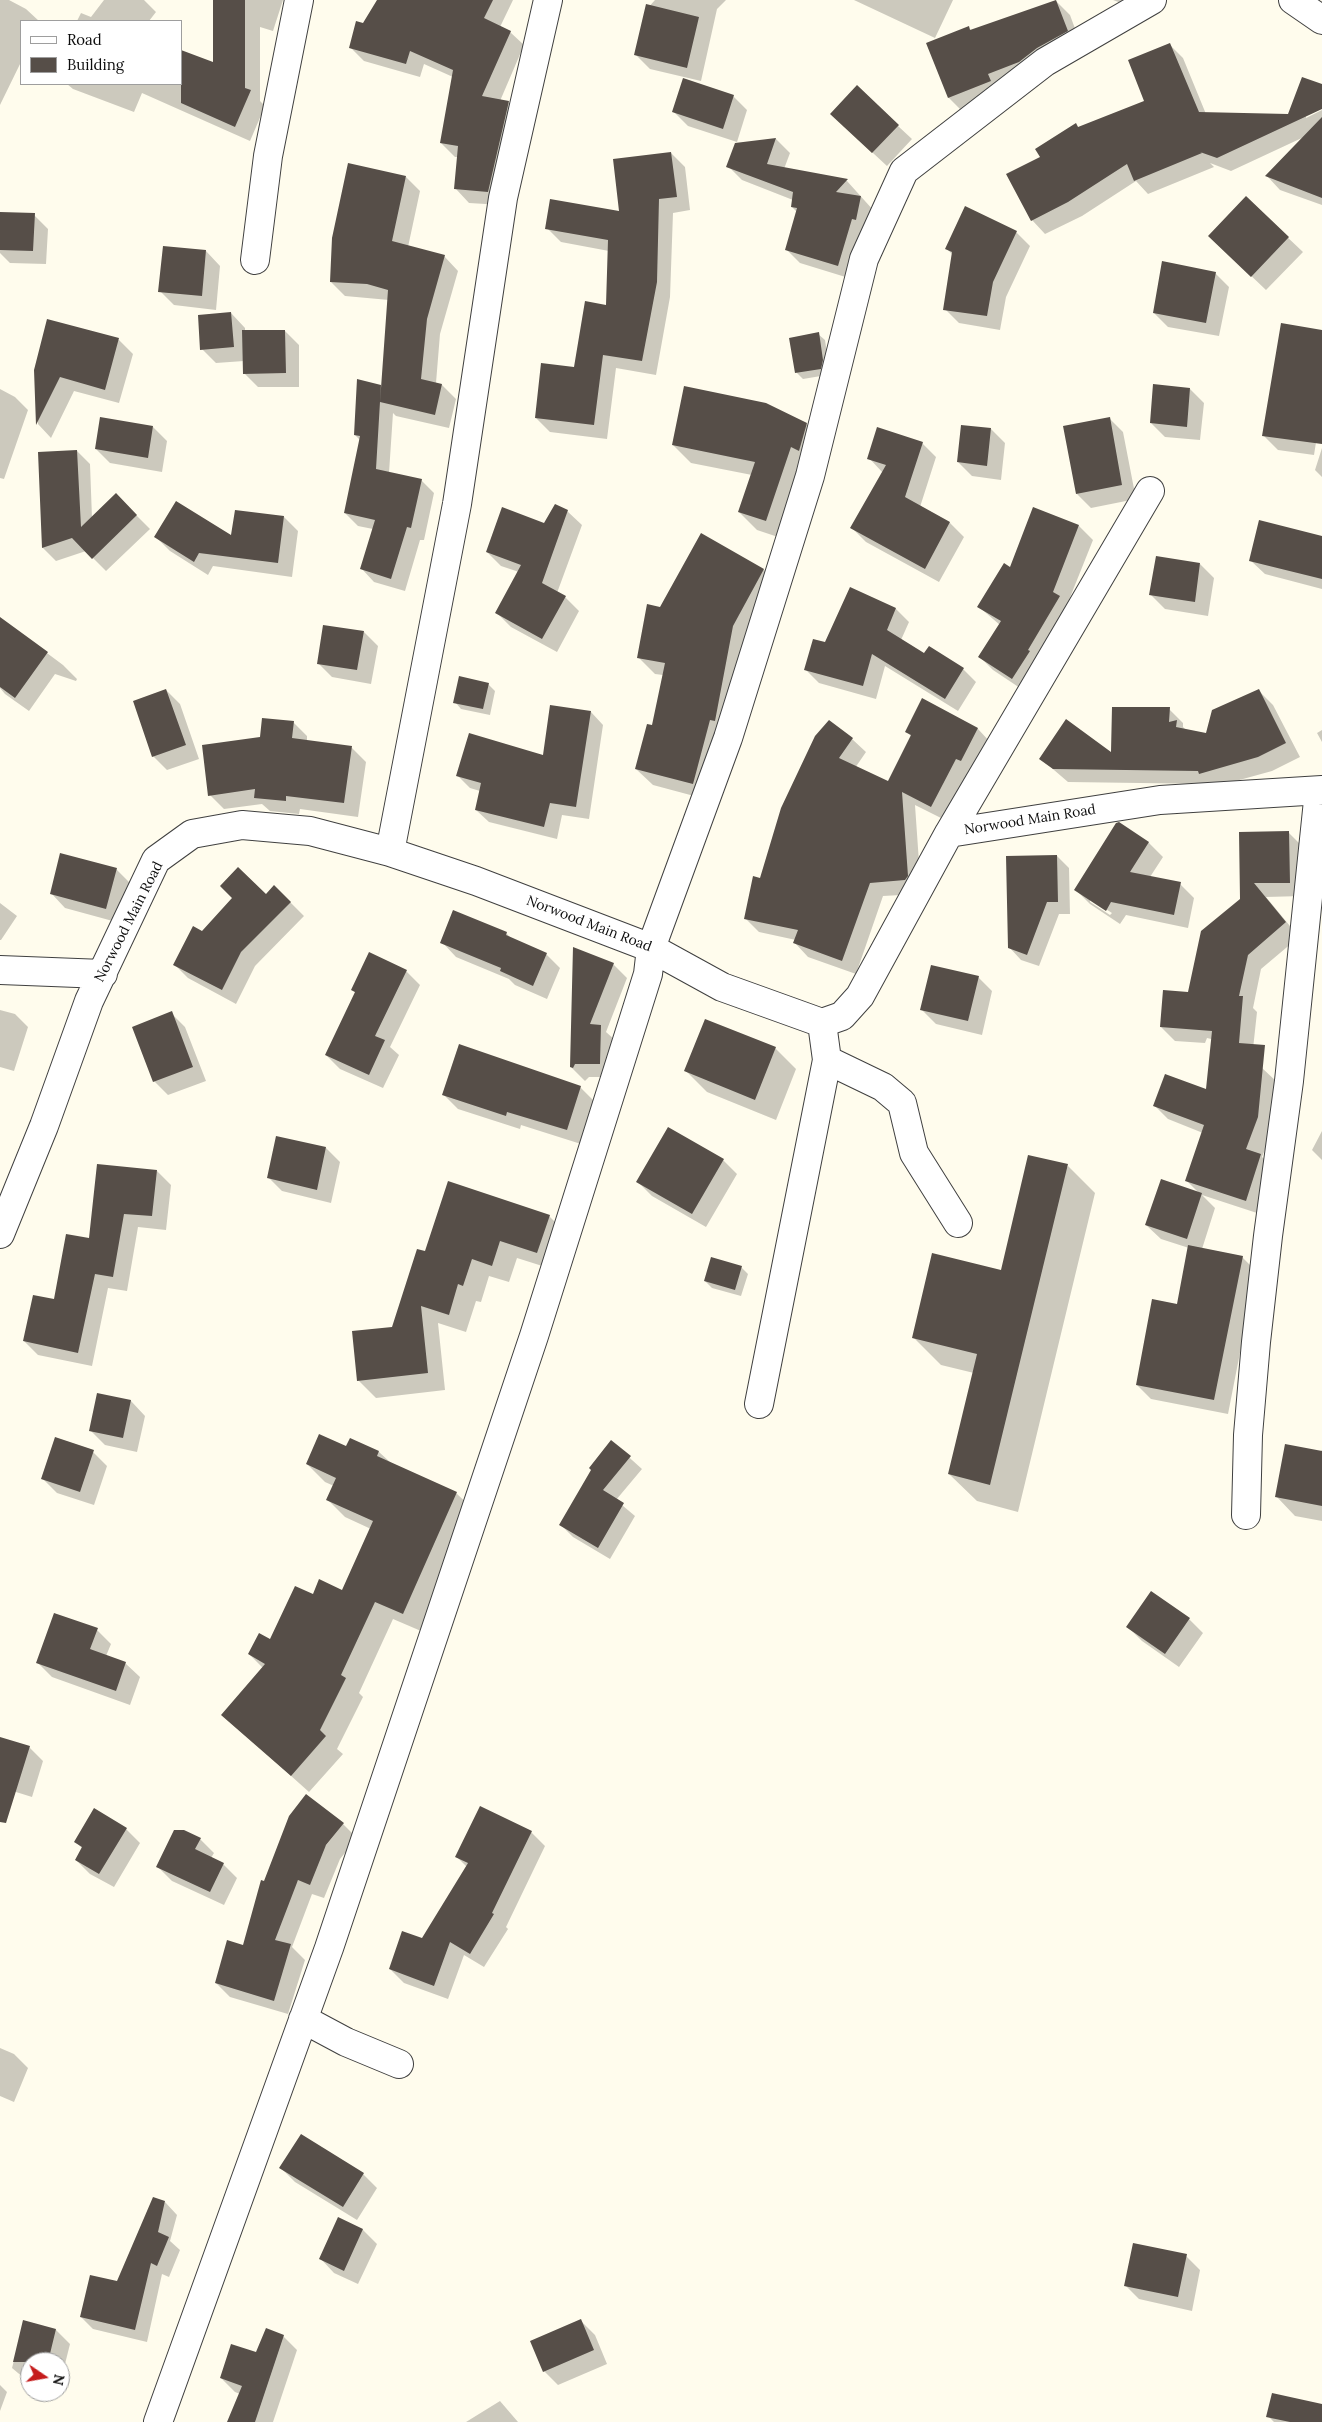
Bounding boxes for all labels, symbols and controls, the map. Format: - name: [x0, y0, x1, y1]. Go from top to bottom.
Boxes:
- legend: [20, 20, 182, 85]
- text: Road: [67, 30, 102, 49]
- text: Building: [67, 55, 124, 74]
- street label: Norwood Main Road: [963, 801, 1097, 839]
- street label: Norwood Main Road: [91, 859, 167, 985]
- street label: Norwood Main Road: [524, 892, 654, 956]
- north arrow: [20, 2352, 70, 2402]
- text: N: [49, 2373, 69, 2387]

